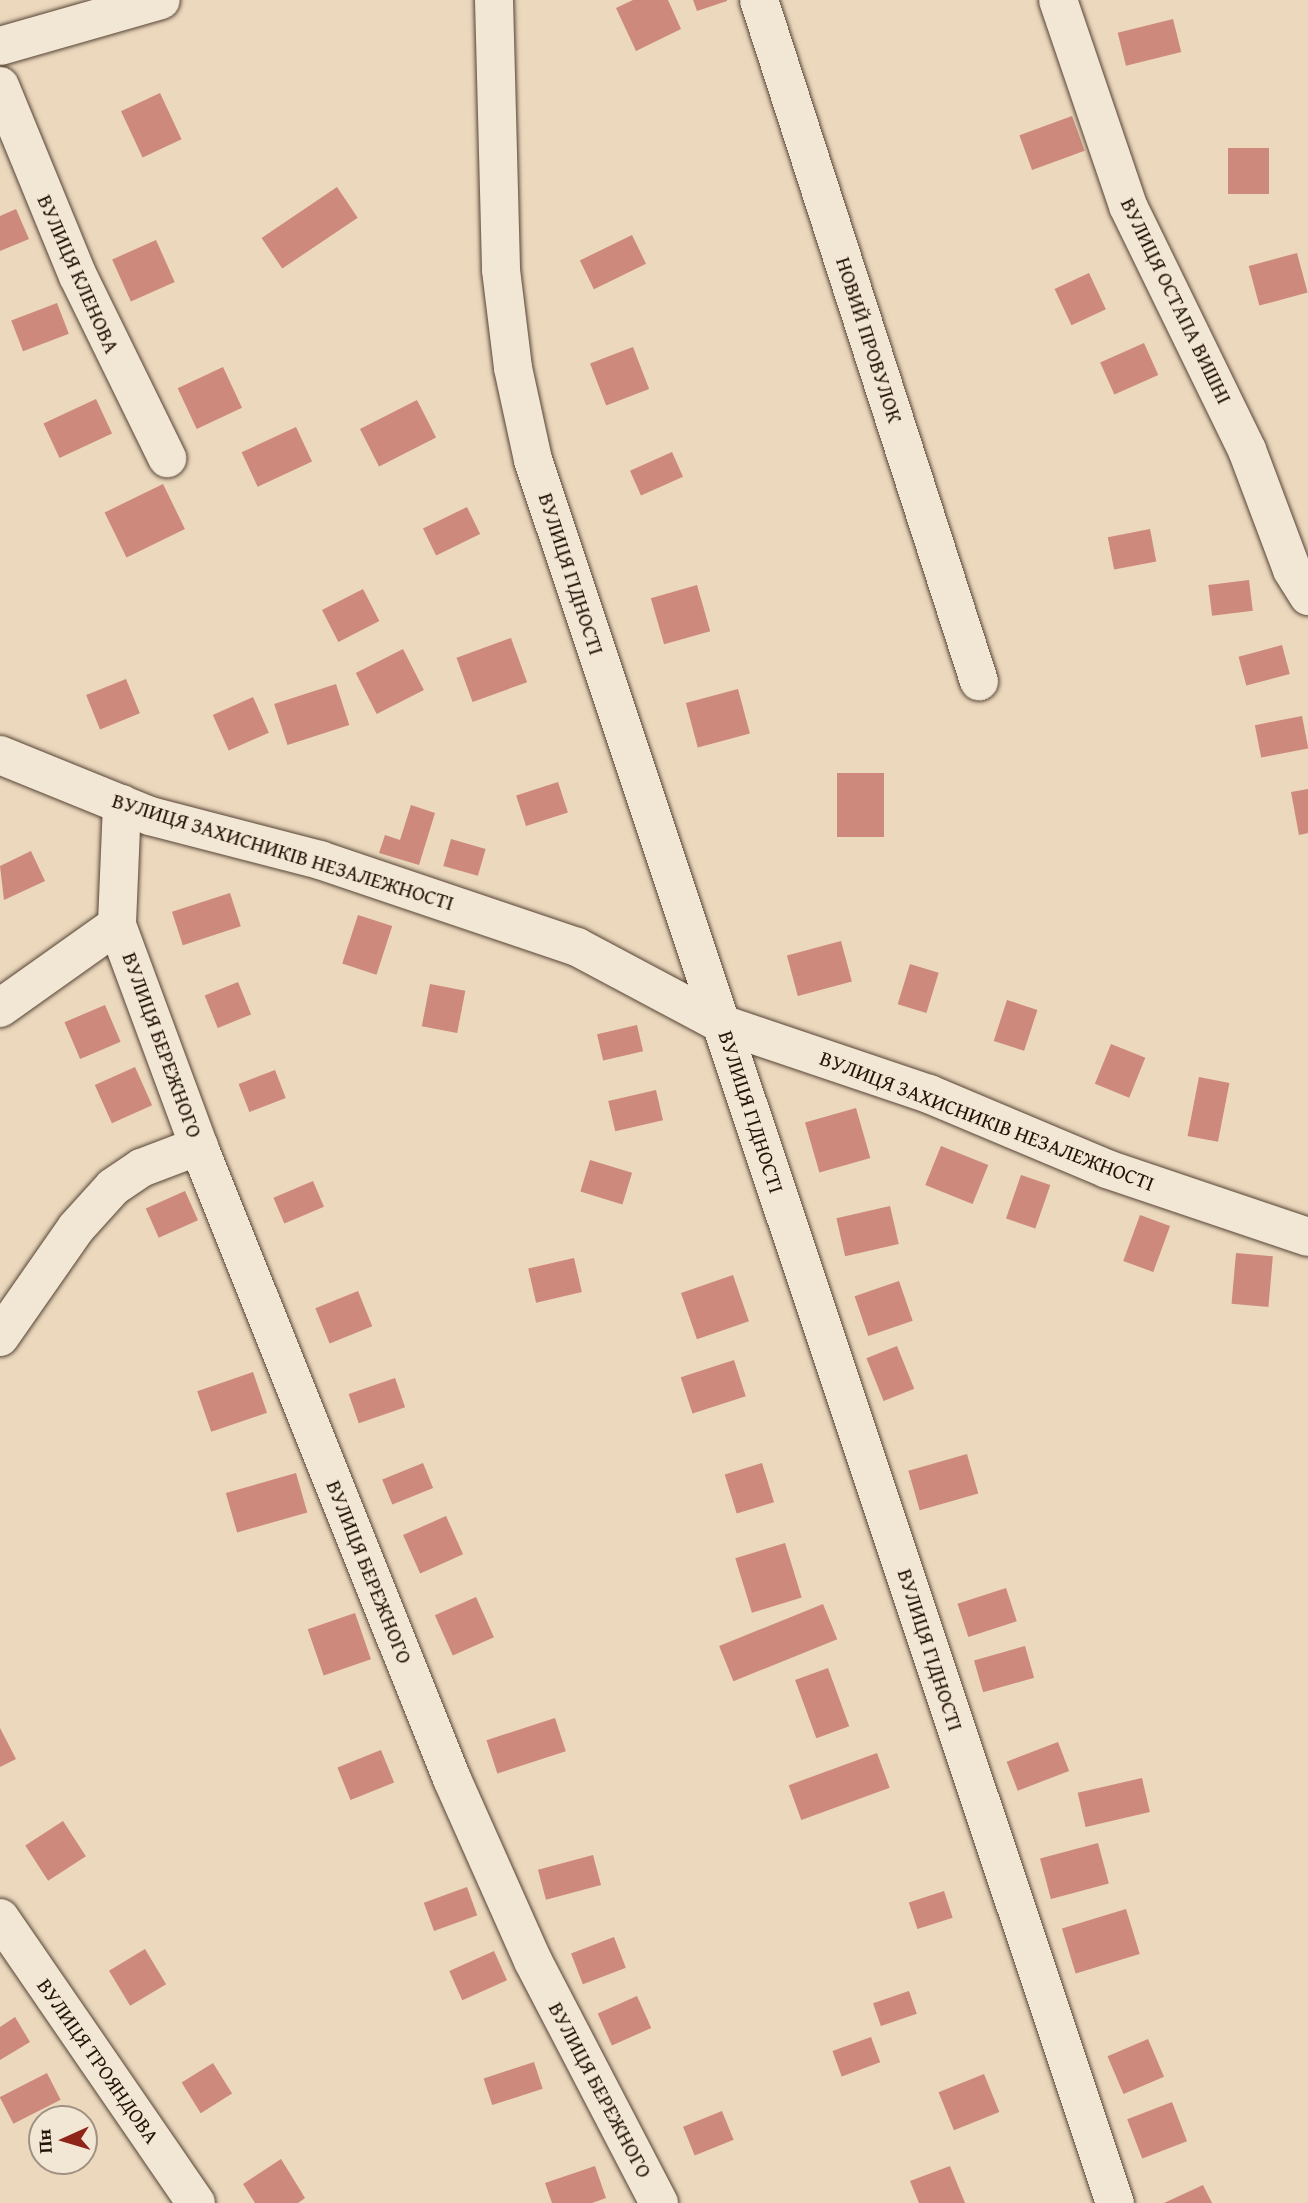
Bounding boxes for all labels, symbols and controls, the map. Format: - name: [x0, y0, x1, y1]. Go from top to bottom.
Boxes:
- street label: ВУЛИЦЯ КЛЕНОВА: [32, 191, 124, 357]
- street label: ВУЛИЦЯ ОСТАПА ВИШНІ: [1115, 194, 1237, 408]
- street label: НОВИЙ ПРОВУЛОК: [830, 254, 908, 426]
- street label: ВУЛИЦЯ ГІДНОСТІ: [533, 490, 609, 658]
- street label: ВУЛИЦЯ ЗАХИСНИКІВ НЕЗАЛЕЖНОСТІ: [109, 788, 457, 916]
- street label: ВУЛИЦЯ БЕРЕЖНОГО: [117, 949, 207, 1141]
- street label: ВУЛИЦЯ ГІДНОСТІ: [713, 1028, 789, 1196]
- street label: ВУЛИЦЯ ЗАХИСНИКІВ НЕЗАЛЕЖНОСТІ: [816, 1045, 1158, 1197]
- street label: ВУЛИЦЯ БЕРЕЖНОГО: [321, 1477, 417, 1667]
- street label: ВУЛИЦЯ ГІДНОСТІ: [892, 1566, 968, 1734]
- street label: ВУЛИЦЯ ТРОЯНДОВА: [32, 1974, 164, 2148]
- street label: ВУЛИЦЯ БЕРЕЖНОГО: [543, 1998, 657, 2182]
- north arrow: [28, 2105, 98, 2175]
- text: Пн: [29, 2128, 59, 2154]

